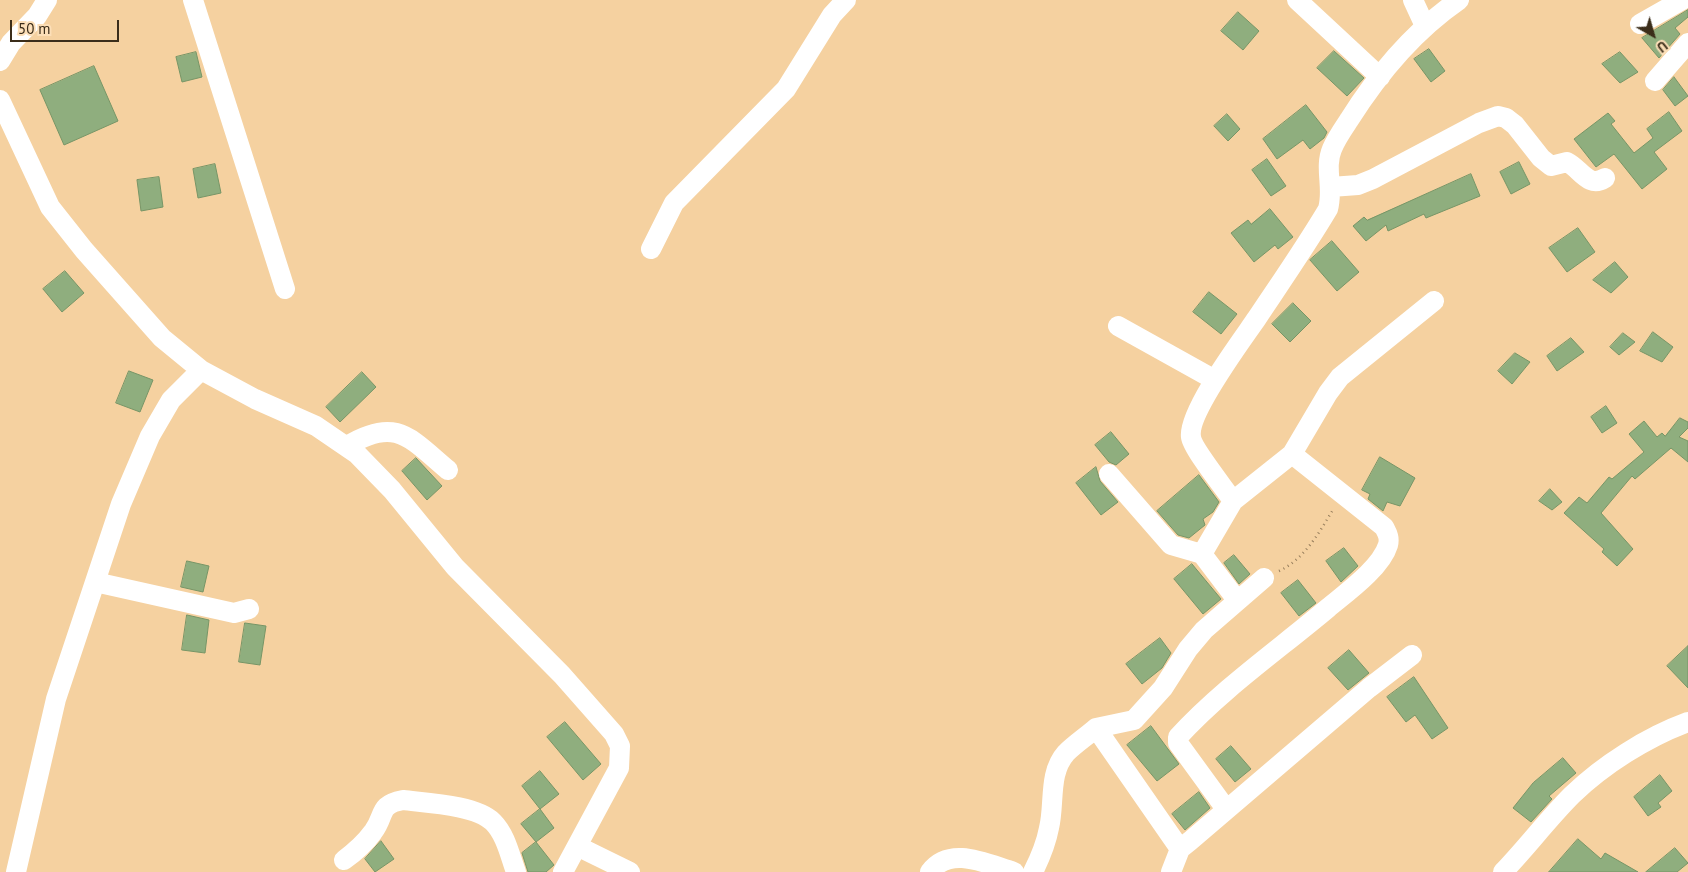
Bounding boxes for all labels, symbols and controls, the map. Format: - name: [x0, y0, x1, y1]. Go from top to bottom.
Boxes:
- scale bar: [12, 10, 121, 42]
- north arrow: [1628, 10, 1678, 60]
- text: 50 m: [18, 19, 51, 38]
- text: U: [1653, 37, 1671, 57]

